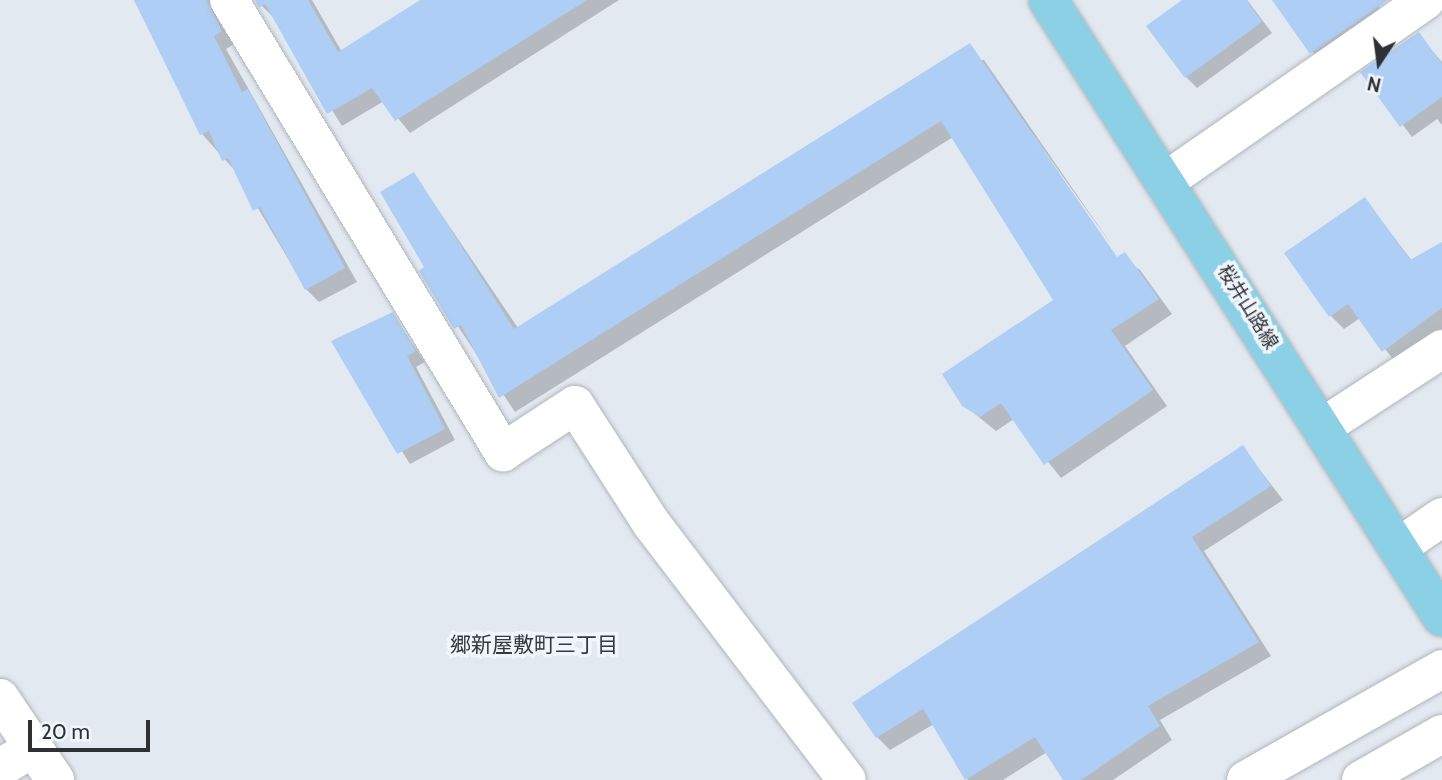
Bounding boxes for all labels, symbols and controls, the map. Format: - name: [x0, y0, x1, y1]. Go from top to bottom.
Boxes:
- north arrow: [1344, 28, 1414, 98]
- text: N: [1365, 71, 1383, 97]
- street label: 桜井山路線: [1213, 261, 1283, 353]
- district label: 郷新屋敷町三丁目: [450, 632, 618, 658]
- scale bar: [32, 706, 154, 750]
- text: 20 m: [41, 719, 90, 744]

